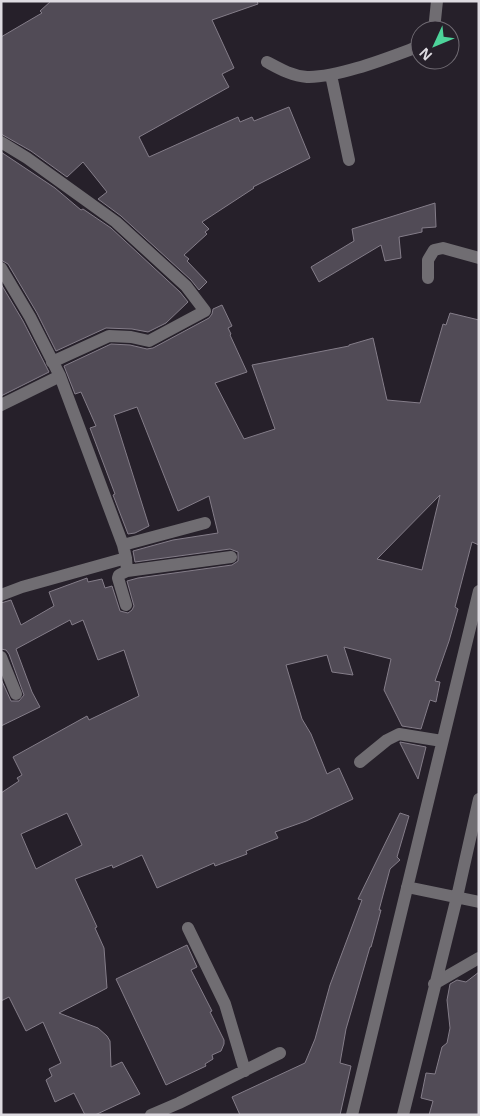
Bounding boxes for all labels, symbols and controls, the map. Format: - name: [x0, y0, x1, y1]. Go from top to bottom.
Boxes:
- north arrow: [410, 20, 460, 70]
- text: N: [414, 44, 436, 65]

